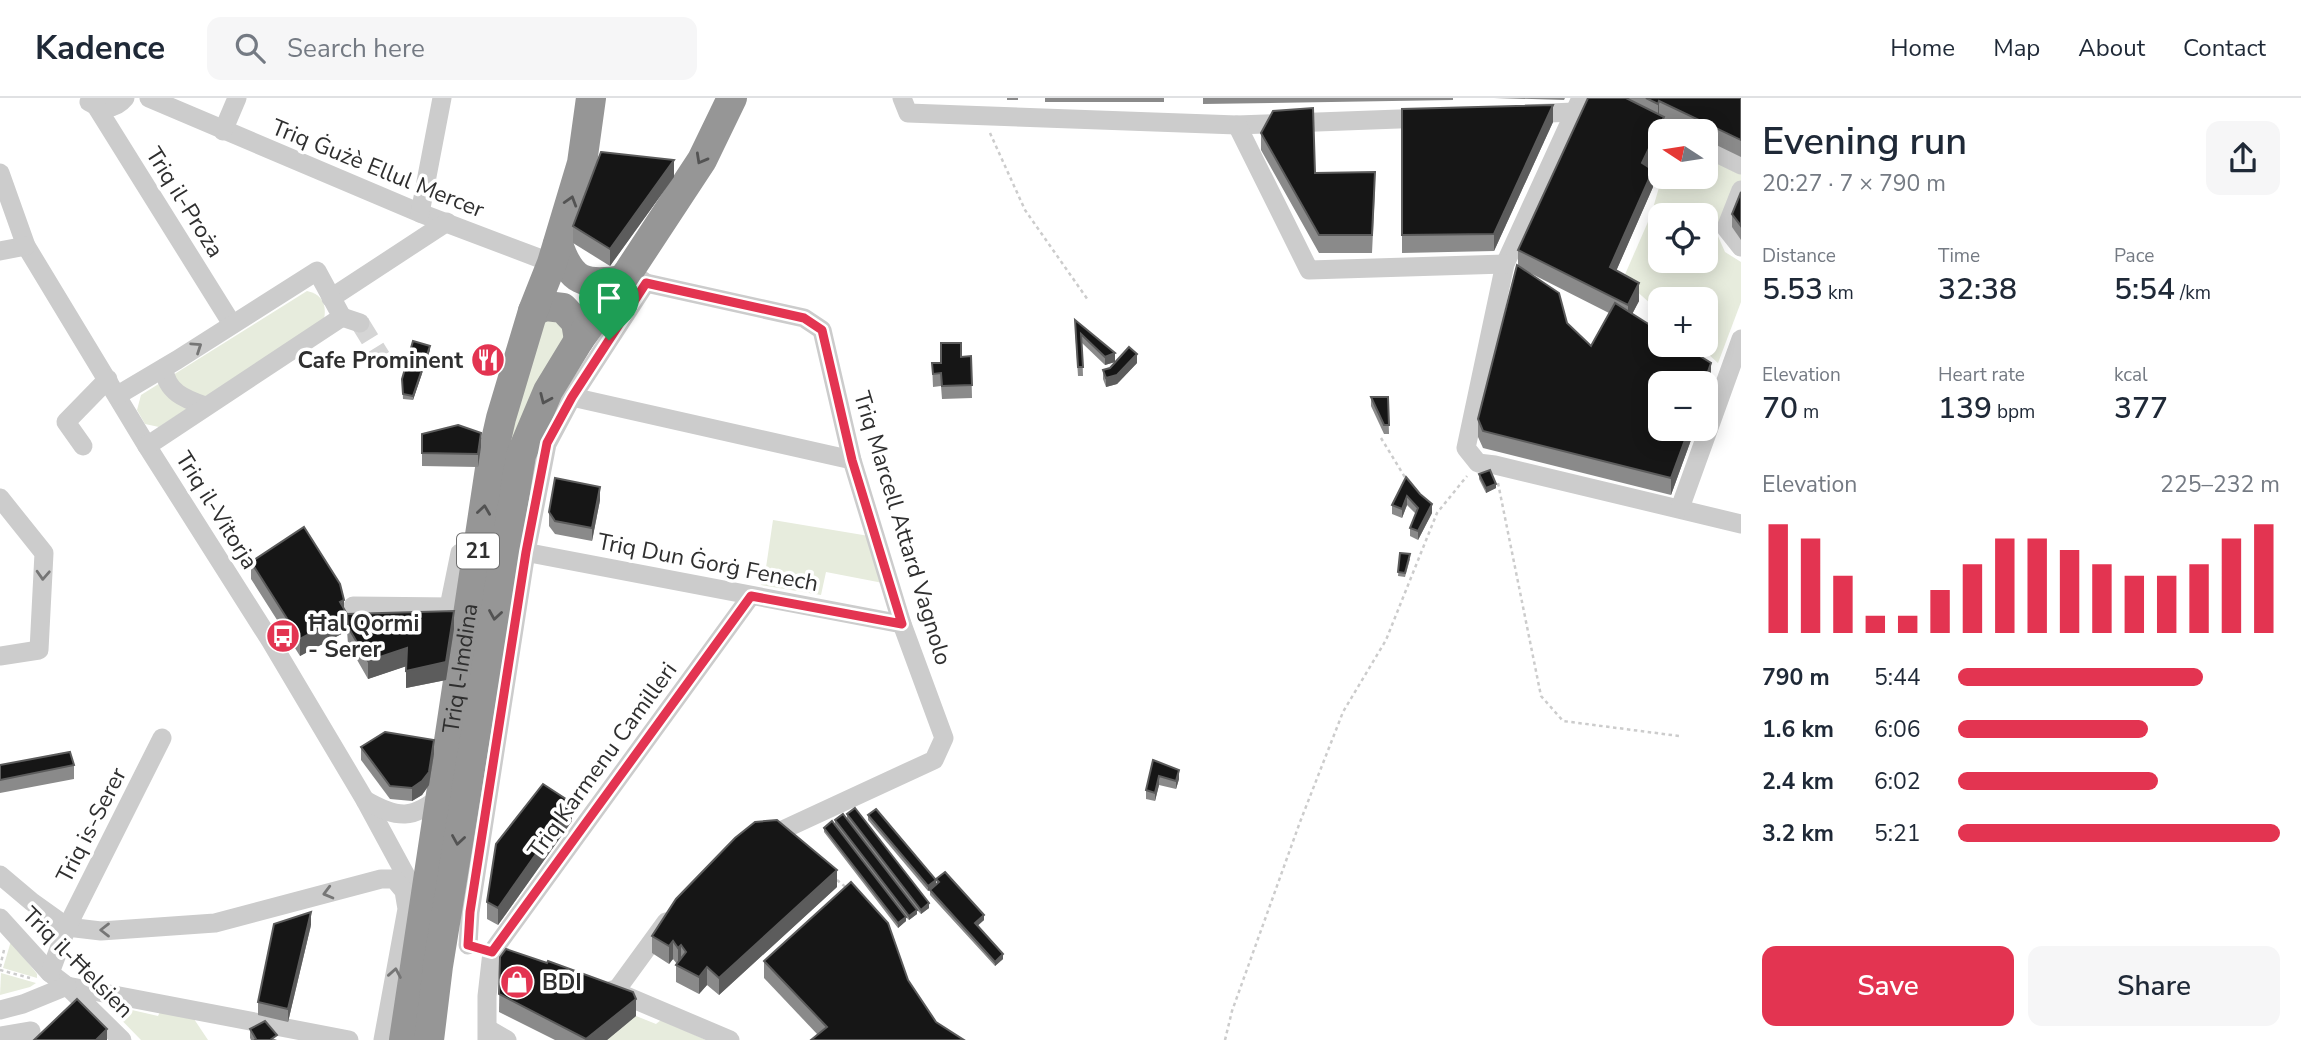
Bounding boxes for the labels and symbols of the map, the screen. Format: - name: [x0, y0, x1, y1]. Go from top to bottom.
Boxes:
- street label: Triq Ġużè Ellul Mercer: [267, 112, 489, 226]
- north arrow: [1648, 119, 1718, 189]
- street label: Triq il-Proża: [138, 141, 231, 263]
- one-way arrow: [696, 152, 709, 164]
- one-way arrow: [563, 195, 577, 207]
- pin: [579, 268, 639, 340]
- restaurant icon: Cafe Prominent: [469, 341, 507, 379]
- one-way arrow: [189, 343, 202, 356]
- place label: Cafe Prominent: [297, 345, 463, 376]
- street label: Triq Marcell Attard Vagnolo: [846, 388, 959, 669]
- one-way arrow: [539, 392, 553, 405]
- street label: Triq il-Vitorja: [168, 445, 265, 575]
- one-way arrow: [477, 504, 492, 516]
- street label: Triq Dun Ġorġ Fenech: [595, 526, 821, 599]
- road number: 21: [457, 533, 499, 568]
- one-way arrow: [36, 570, 51, 581]
- street label: Triq l-Imdina: [435, 601, 486, 735]
- place label: Ħal Qormi - Serer: [308, 608, 419, 665]
- one-way arrow: [488, 610, 503, 621]
- bus stop icon: Ħal Qormi - Serer: [264, 617, 302, 655]
- street label: Triq Karmenu Camilleri: [521, 656, 684, 865]
- street label: Triq is-Serer: [49, 762, 134, 888]
- one-way arrow: [451, 834, 466, 846]
- one-way arrow: [322, 885, 334, 899]
- street label: Triq il-Ħelsien: [15, 900, 140, 1025]
- one-way arrow: [99, 922, 109, 938]
- shop icon: BDI: [498, 963, 536, 1001]
- one-way arrow: [387, 967, 402, 979]
- place label: BDI: [542, 967, 582, 998]

